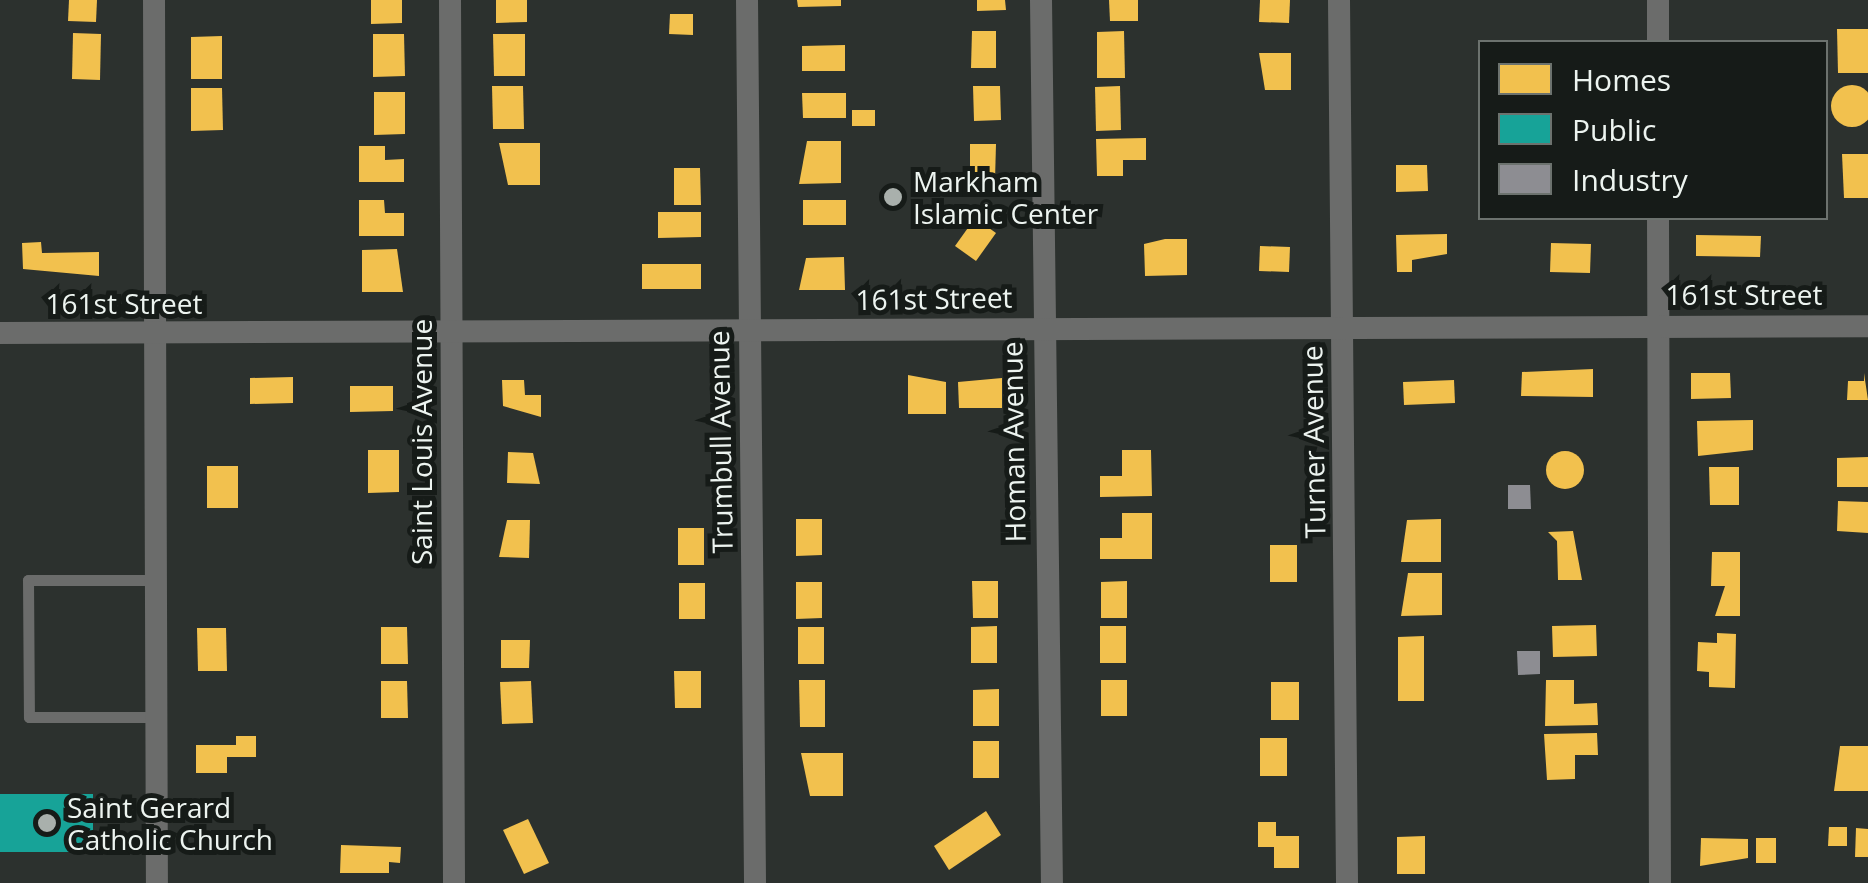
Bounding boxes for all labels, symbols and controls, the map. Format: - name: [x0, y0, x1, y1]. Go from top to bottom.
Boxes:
- legend: [1478, 40, 1828, 220]
- text: Homes: [1572, 59, 1671, 100]
- text: Public: [1572, 109, 1656, 150]
- text: Industry: [1572, 159, 1688, 200]
- place label: Markham Islamic Center: [913, 164, 1098, 230]
- marker: Markham Islamic Center: [882, 186, 904, 208]
- street label: 161st Street: [1666, 277, 1822, 311]
- street label: 161st Street: [855, 280, 1013, 316]
- street label: 161st Street: [46, 286, 202, 320]
- street label: Saint Louis Avenue: [404, 319, 438, 565]
- street label: Trumbull Avenue: [701, 330, 739, 554]
- street label: Homan Avenue: [994, 341, 1032, 543]
- street label: Turner Avenue: [1295, 345, 1331, 539]
- place label: Saint Gerard Catholic Church: [67, 790, 273, 856]
- marker: Saint Gerard Catholic Church: [36, 812, 58, 834]

